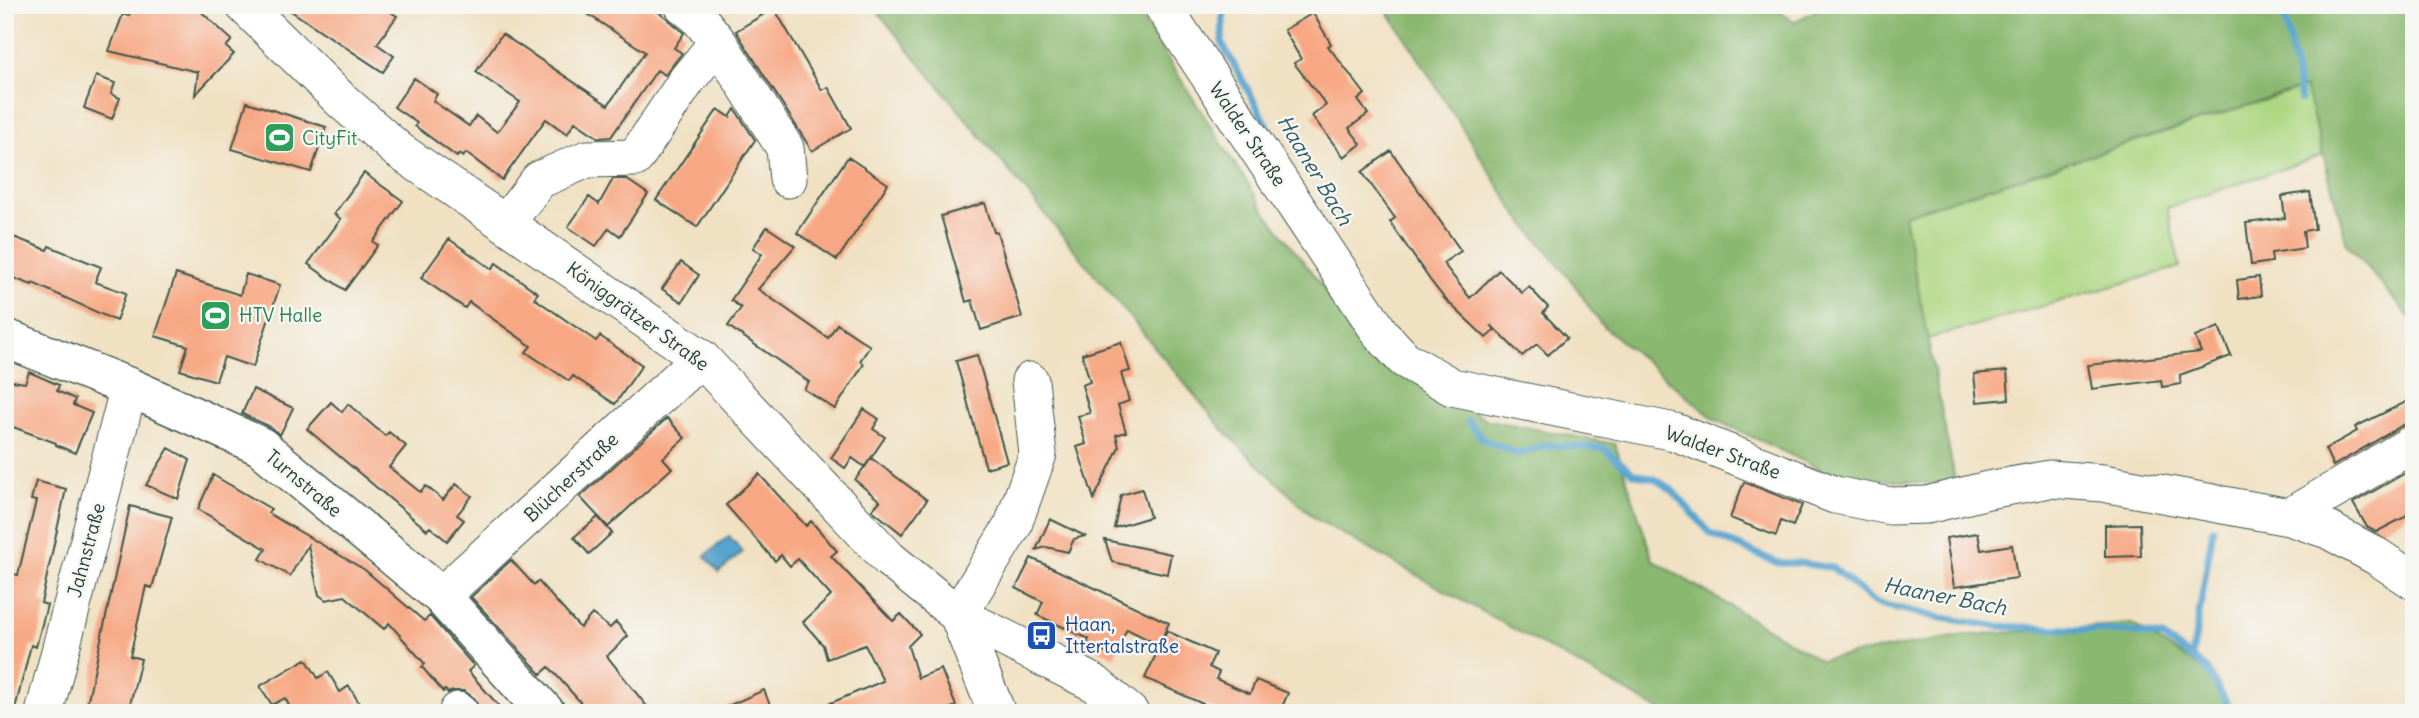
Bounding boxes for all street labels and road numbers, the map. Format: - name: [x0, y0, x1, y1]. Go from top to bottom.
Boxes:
- street label: Walder Straße: [1204, 77, 1292, 191]
- street label: Königgrätzer Straße: [562, 256, 714, 376]
- street label: Walder Straße: [1662, 420, 1784, 484]
- street label: Blücherstraße: [519, 427, 623, 527]
- street label: Turnstraße: [261, 444, 347, 522]
- street label: Jahnstraße: [62, 500, 110, 600]

